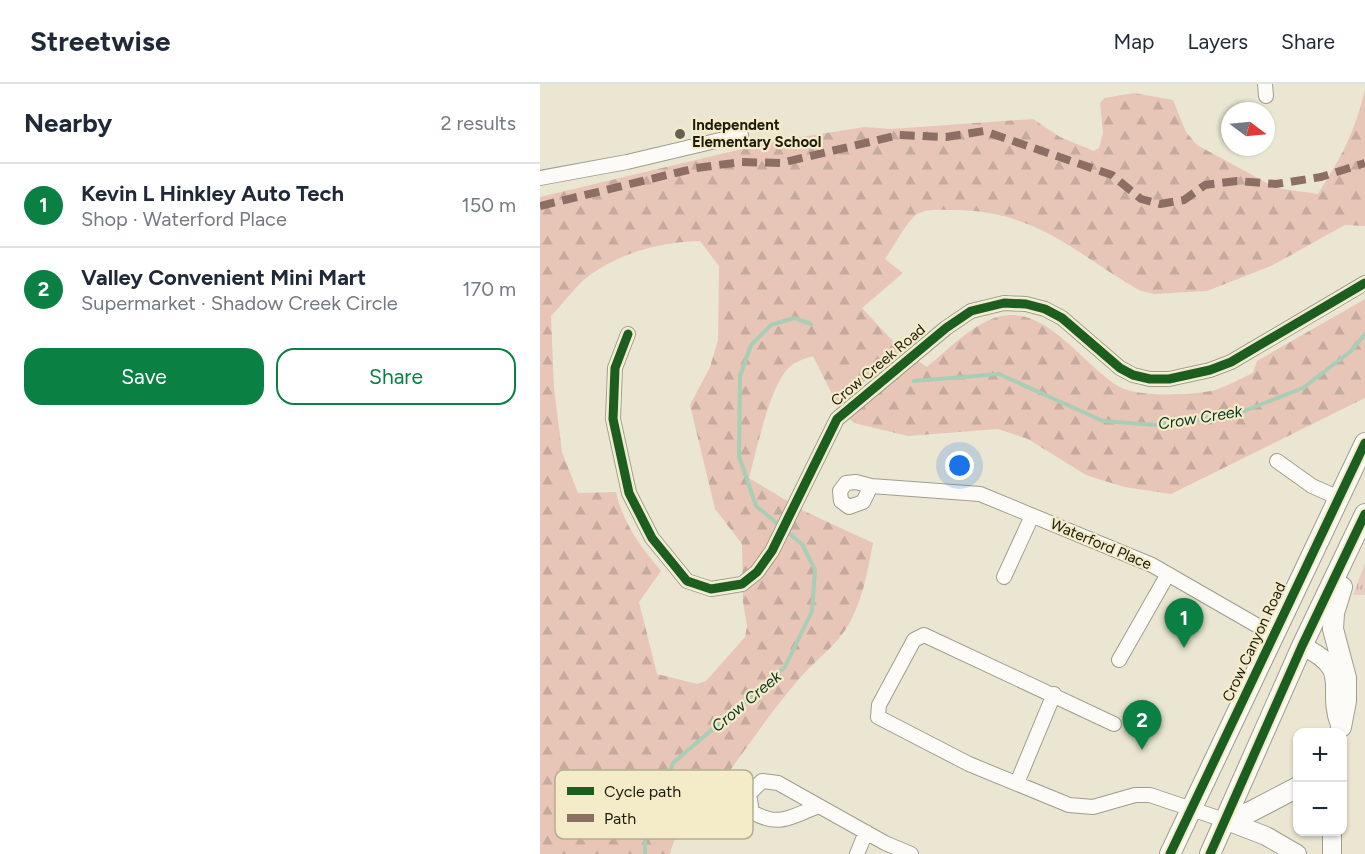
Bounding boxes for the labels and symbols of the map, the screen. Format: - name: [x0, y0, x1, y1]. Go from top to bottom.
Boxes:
- north arrow: [1221, 102, 1275, 156]
- place label: Independent Elementary School: [692, 116, 822, 151]
- marker: Independent Elementary School: [673, 127, 687, 141]
- street label: Crow Creek Road: [827, 320, 929, 410]
- water label: Crow Creek: [1157, 401, 1245, 434]
- your location: [945, 451, 974, 480]
- street label: Waterford Place: [1048, 515, 1154, 573]
- street label: Crow Canyon Road: [1218, 579, 1290, 705]
- pin: 1: [1164, 598, 1204, 648]
- water label: Crow Creek: [708, 666, 786, 736]
- pin: 2: [1122, 700, 1162, 750]
- legend: [555, 770, 753, 839]
- text: Cycle path: [604, 782, 681, 801]
- text: Path: [604, 809, 636, 828]

